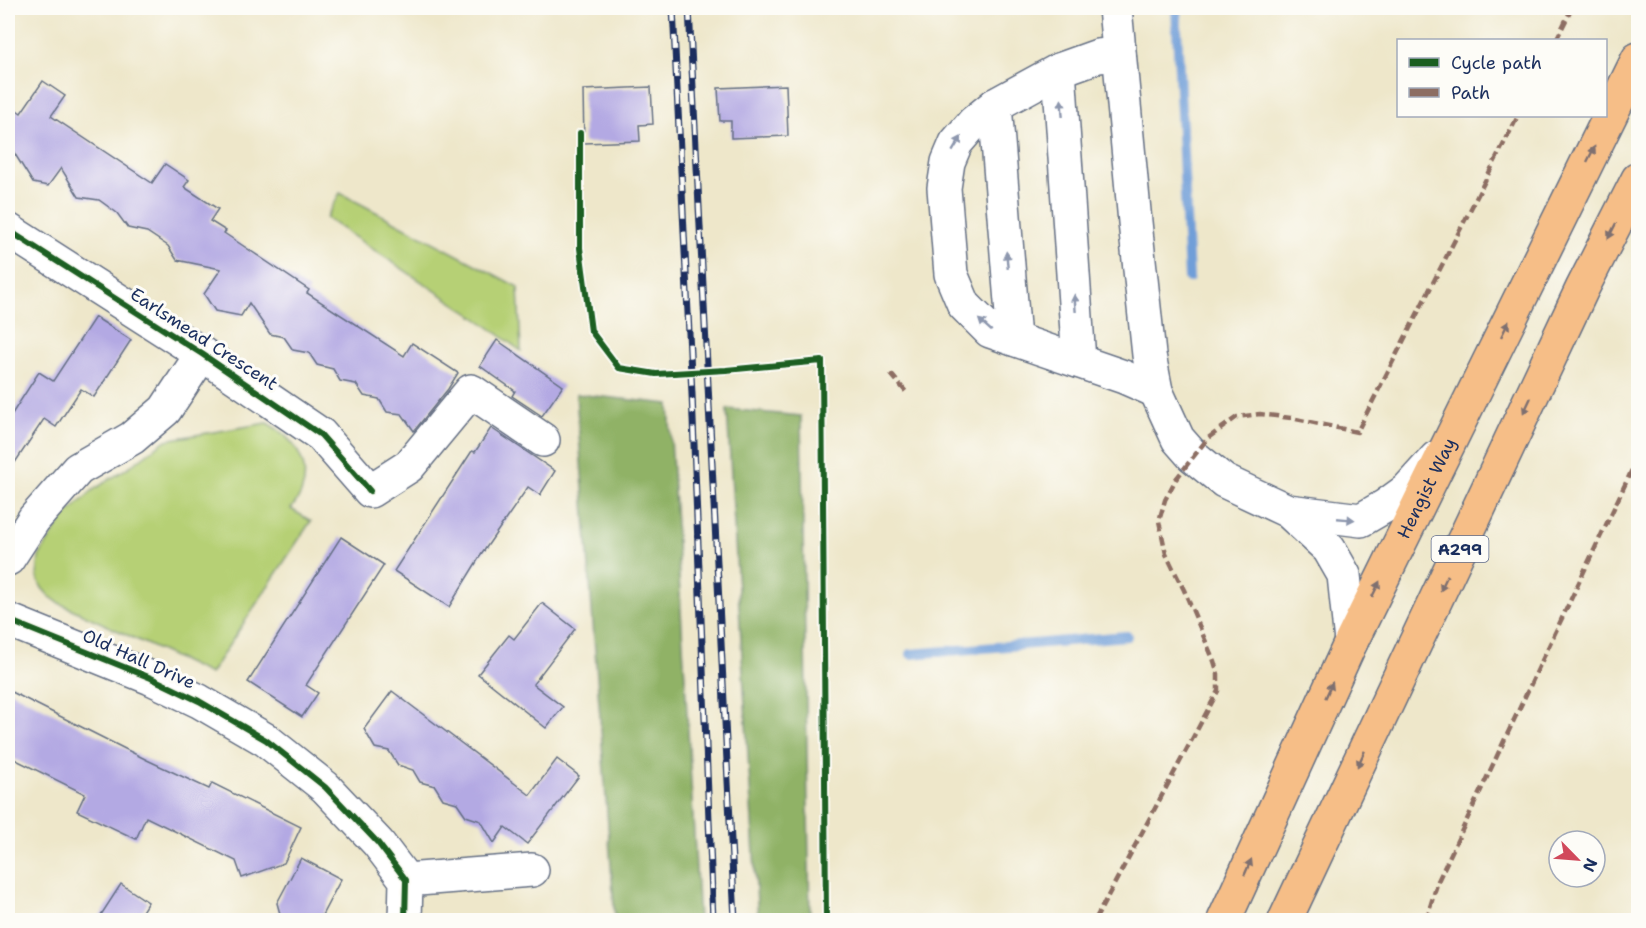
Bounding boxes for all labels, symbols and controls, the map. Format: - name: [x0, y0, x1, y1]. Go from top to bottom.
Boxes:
- legend: [1397, 39, 1607, 117]
- text: Cycle path: [1451, 51, 1542, 75]
- text: Path: [1451, 81, 1490, 105]
- one-way arrow: [1057, 99, 1067, 118]
- one-way arrow: [952, 136, 963, 152]
- one-way arrow: [1586, 145, 1596, 163]
- one-way arrow: [1607, 222, 1617, 240]
- one-way arrow: [1002, 251, 1012, 270]
- street label: Earlsmead Crescent: [125, 282, 283, 396]
- one-way arrow: [1070, 293, 1080, 312]
- one-way arrow: [977, 318, 992, 332]
- one-way arrow: [1500, 320, 1509, 337]
- one-way arrow: [1522, 398, 1531, 415]
- street label: Hengist Way: [1392, 434, 1462, 543]
- one-way arrow: [1336, 514, 1355, 523]
- road number: A299: [1432, 536, 1488, 562]
- one-way arrow: [1439, 574, 1448, 591]
- one-way arrow: [1372, 581, 1381, 598]
- street label: Old Hall Drive: [79, 623, 199, 695]
- one-way arrow: [1324, 680, 1334, 698]
- one-way arrow: [1356, 751, 1366, 769]
- north arrow: [1547, 829, 1607, 889]
- text: N: [1578, 855, 1602, 875]
- one-way arrow: [1244, 859, 1253, 876]

